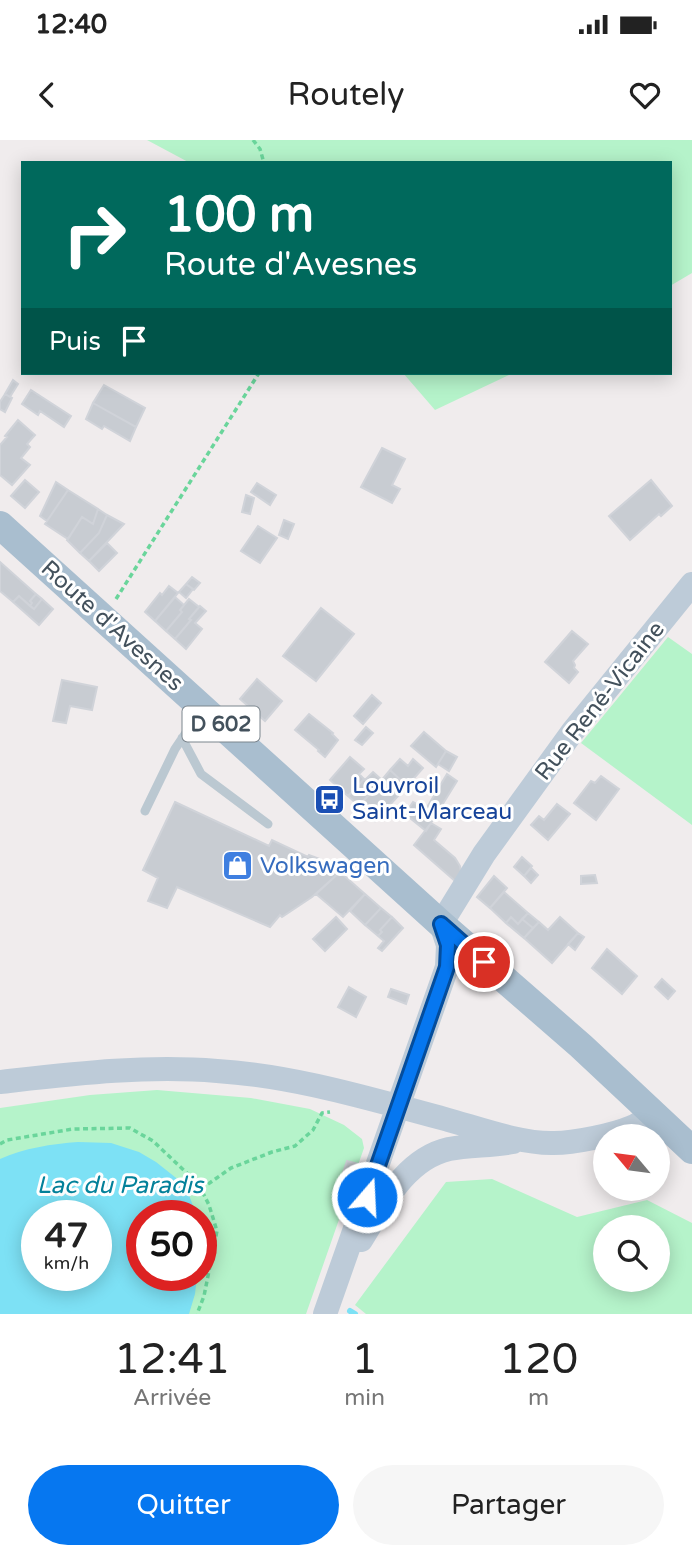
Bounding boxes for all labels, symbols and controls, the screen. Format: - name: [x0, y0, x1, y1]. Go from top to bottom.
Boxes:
- text: 12:40: [35, 9, 107, 40]
- icon: back: [28, 76, 66, 114]
- text: Routely: [288, 76, 405, 114]
- icon: heart: [626, 76, 664, 114]
- text: 100 m: [164, 186, 314, 245]
- icon: right: [49, 189, 140, 280]
- text: Route d'Avesnes: [164, 246, 417, 284]
- icon: arrive: [115, 322, 153, 360]
- text: Puis: [49, 326, 101, 357]
- street label: Route d'Avesnes: [35, 555, 189, 697]
- street label: Rue René-Vicaine: [529, 616, 671, 786]
- road number: D 602: [182, 706, 260, 742]
- place label: Louvroil Saint-Marceau: [352, 772, 512, 826]
- bus stop icon: Louvroil Saint-Marceau: [312, 782, 346, 816]
- shop icon: Volkswagen: [220, 849, 254, 883]
- place label: Volkswagen: [260, 852, 390, 880]
- pin: [454, 932, 514, 992]
- icon: arrive: [465, 943, 503, 981]
- north arrow: [593, 1124, 670, 1200]
- map controls: [593, 1124, 670, 1292]
- position arrow: [330, 1160, 404, 1234]
- water label: Lac du Paradis: [37, 1171, 205, 1200]
- speed limit sign: 50: [126, 1200, 217, 1291]
- text: 47: [45, 1215, 88, 1257]
- button: search: [593, 1215, 670, 1292]
- text: km/h: [44, 1252, 89, 1274]
- text: 12:41: [114, 1334, 230, 1385]
- text: 1: [351, 1334, 378, 1385]
- text: 120: [499, 1334, 578, 1385]
- text: Arrivée: [133, 1384, 211, 1412]
- text: min: [344, 1384, 385, 1412]
- text: m: [528, 1384, 549, 1412]
- button: Quitter: [28, 1465, 339, 1545]
- button: Partager: [353, 1465, 664, 1545]

